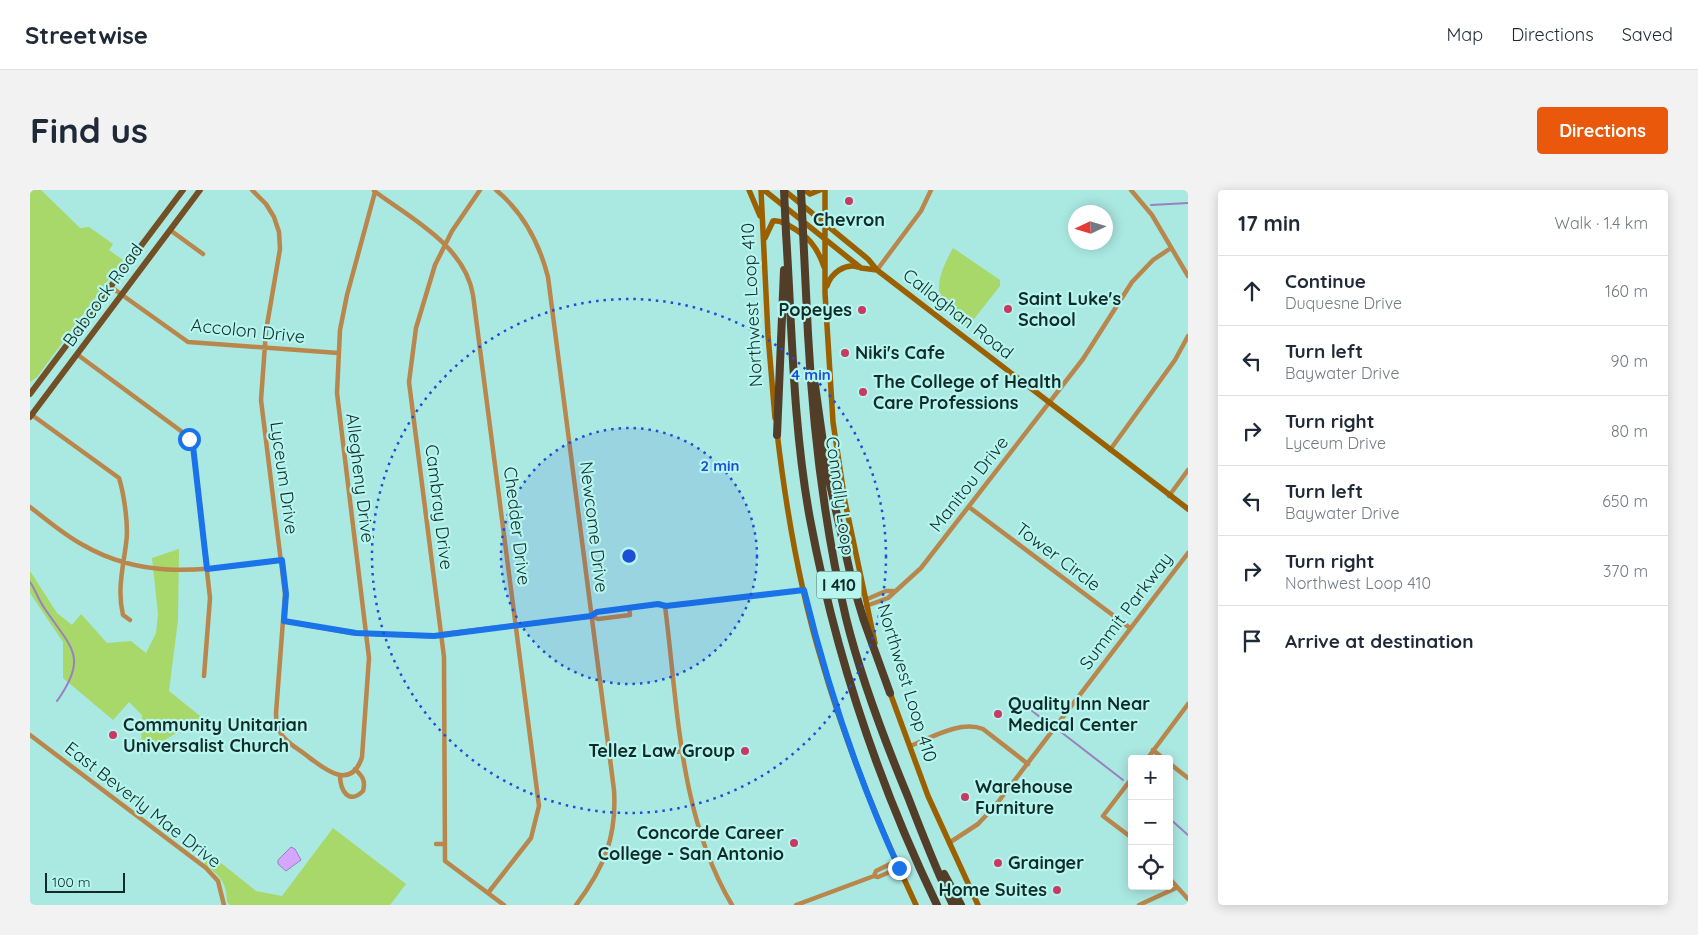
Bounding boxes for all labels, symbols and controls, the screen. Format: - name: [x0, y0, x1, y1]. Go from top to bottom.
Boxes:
- text: Streetwise: [25, 20, 148, 50]
- text: Map: [1446, 23, 1483, 46]
- text: Directions: [1511, 23, 1594, 46]
- text: Saved: [1622, 23, 1673, 46]
- button: Directions: [1537, 107, 1668, 154]
- text: Find us: [30, 108, 148, 152]
- marker: Chevron: [843, 195, 855, 207]
- north arrow: [1068, 205, 1113, 250]
- place label: Chevron: [813, 208, 885, 231]
- text: 17 min: [1238, 210, 1300, 236]
- text: Walk · 1.4 km: [1555, 213, 1648, 233]
- street label: Northwest Loop 410: [736, 222, 767, 388]
- street label: Babcock Road: [57, 238, 148, 351]
- street label: Callaghan Road: [898, 263, 1018, 364]
- text: Continue: [1285, 269, 1366, 293]
- icon: ahead: [1238, 277, 1266, 305]
- text: 160 m: [1605, 281, 1648, 301]
- place label: Saint Luke's School: [1018, 287, 1121, 331]
- text: Duquesne Drive: [1285, 293, 1402, 313]
- place label: Popeyes: [778, 298, 852, 321]
- marker: Saint Luke's School: [1002, 303, 1014, 315]
- marker: Popeyes: [856, 304, 868, 316]
- street label: Accolon Drive: [190, 313, 306, 348]
- text: Turn left: [1285, 339, 1363, 363]
- place label: Niki's Cafe: [855, 341, 945, 364]
- marker: Niki's Cafe: [839, 347, 851, 359]
- icon: left: [1238, 347, 1266, 375]
- text: 90 m: [1611, 351, 1648, 371]
- text: Baywater Drive: [1285, 363, 1399, 383]
- text: 4 min: [791, 365, 831, 384]
- place label: The College of Health Care Professions: [873, 370, 1062, 414]
- marker: The College of Health Care Professions: [857, 386, 869, 398]
- text: Turn right: [1285, 409, 1374, 433]
- street label: Allegheny Drive: [341, 412, 380, 544]
- icon: right: [1238, 417, 1266, 445]
- street label: Lyceum Drive: [265, 420, 304, 536]
- text: 80 m: [1611, 421, 1648, 441]
- route start: [178, 428, 201, 451]
- street label: Manitou Drive: [924, 431, 1013, 536]
- text: Lyceum Drive: [1285, 433, 1386, 453]
- street label: Connally Loop: [821, 435, 860, 557]
- street label: Cambray Drive: [420, 443, 459, 571]
- text: 2 min: [700, 456, 740, 475]
- street label: Newcome Drive: [575, 460, 614, 594]
- street label: Chedder Drive: [499, 465, 536, 587]
- text: Turn left: [1285, 479, 1363, 503]
- icon: left: [1238, 487, 1266, 515]
- text: 650 m: [1602, 491, 1648, 511]
- text: Baywater Drive: [1285, 503, 1399, 523]
- street label: Tower Circle: [1011, 517, 1105, 596]
- centre of rings: [620, 547, 638, 565]
- street label: Summit Parkway: [1074, 548, 1177, 674]
- text: Turn right: [1285, 549, 1374, 573]
- icon: right: [1238, 557, 1266, 585]
- text: 370 m: [1603, 561, 1648, 581]
- road number: I 410: [816, 572, 862, 598]
- text: Northwest Loop 410: [1285, 573, 1431, 593]
- street label: Northwest Loop 410: [872, 601, 942, 765]
- icon: arrive: [1238, 627, 1266, 655]
- text: Arrive at destination: [1285, 629, 1474, 653]
- place label: Quality Inn Near Medical Center: [1008, 692, 1150, 736]
- marker: Quality Inn Near Medical Center: [992, 708, 1004, 720]
- place label: Community Unitarian Universalist Church: [123, 713, 308, 757]
- marker: Community Unitarian Universalist Church: [107, 729, 119, 741]
- street label: East Beverly Mae Drive: [61, 736, 226, 873]
- place label: Tellez Law Group: [588, 739, 735, 762]
- marker: Tellez Law Group: [739, 745, 751, 757]
- map controls: [1128, 755, 1173, 890]
- button: +: [1128, 755, 1173, 800]
- place label: Warehouse Furniture: [975, 775, 1073, 819]
- marker: Warehouse Furniture: [959, 791, 971, 803]
- button: −: [1128, 800, 1173, 845]
- place label: Concorde Career College - San Antonio: [598, 821, 784, 865]
- marker: Concorde Career College - San Antonio: [788, 837, 800, 849]
- button: locate: [1128, 845, 1173, 890]
- place label: Grainger: [1008, 851, 1084, 874]
- route end: [888, 857, 911, 880]
- marker: Grainger: [992, 857, 1004, 869]
- scale bar: [45, 870, 125, 893]
- text: 100 m: [52, 873, 90, 891]
- place label: Home Suites: [938, 878, 1047, 901]
- marker: Home Suites: [1051, 884, 1063, 896]

